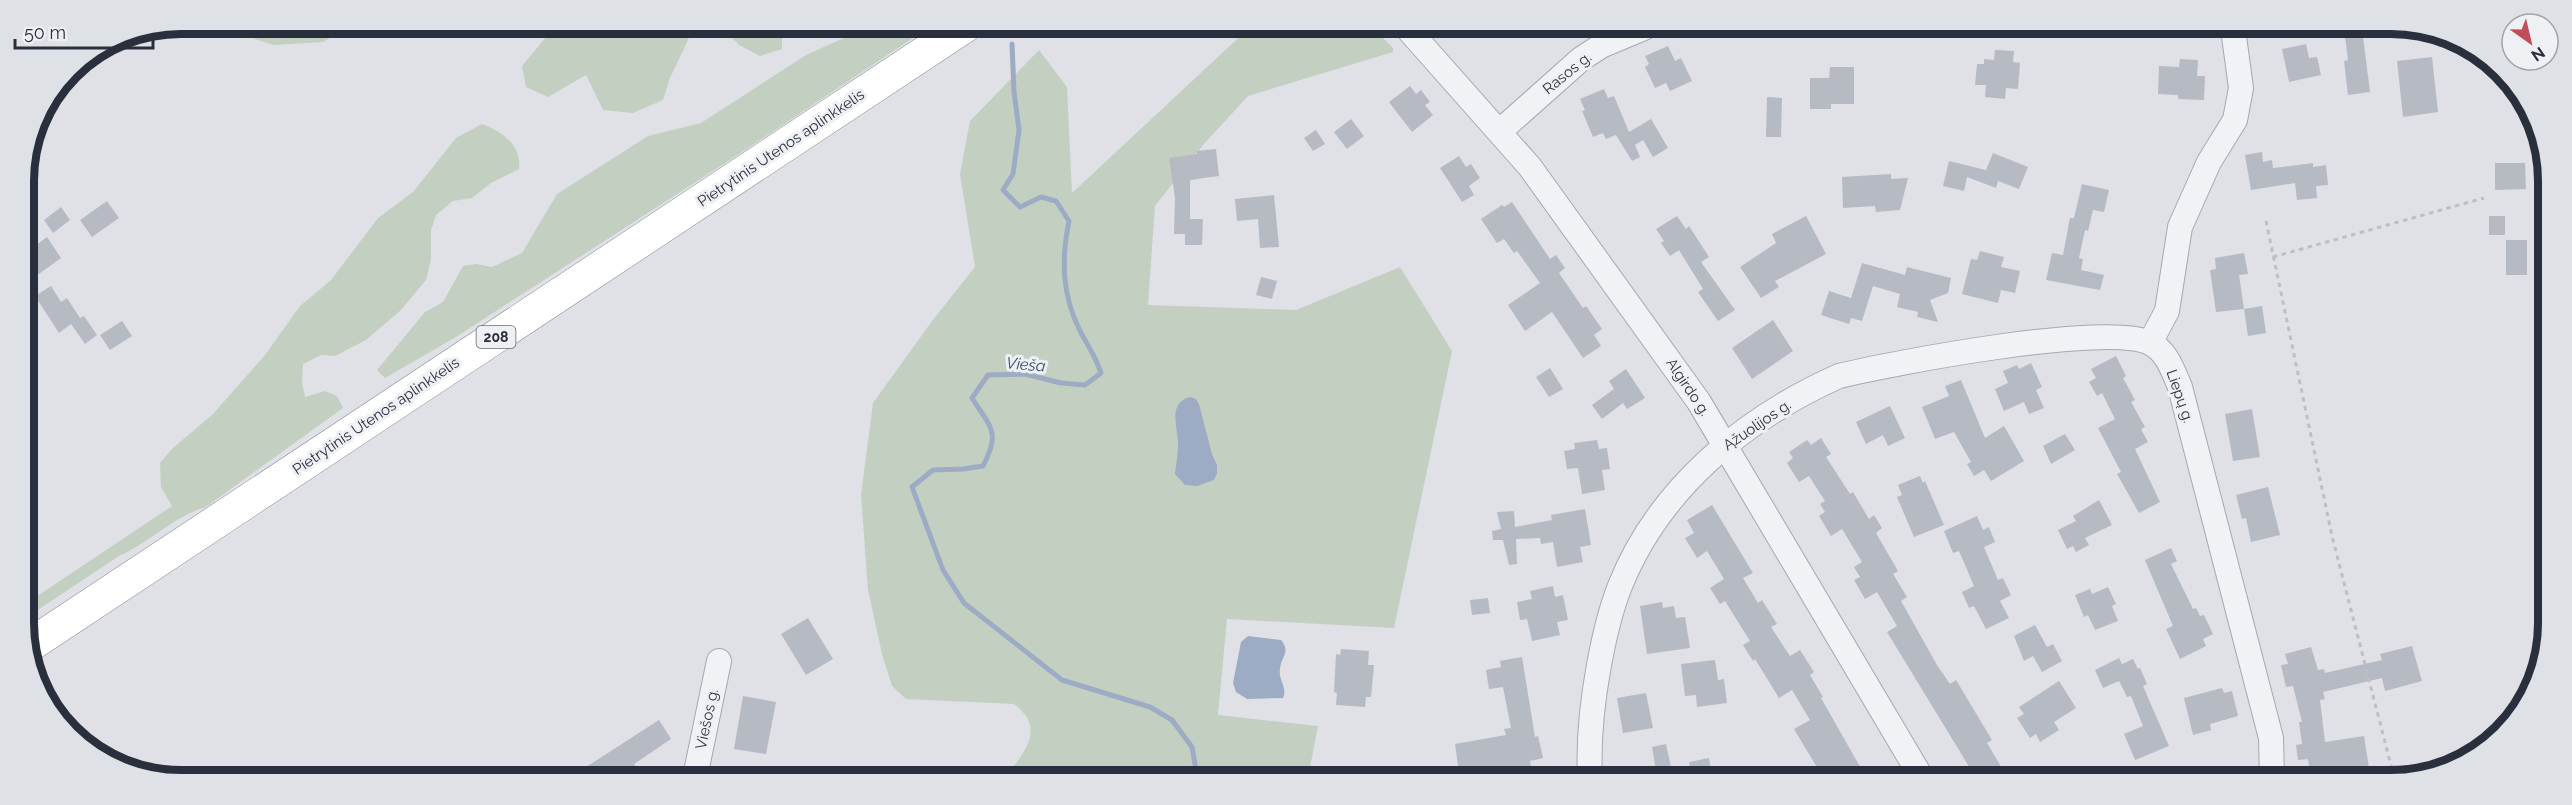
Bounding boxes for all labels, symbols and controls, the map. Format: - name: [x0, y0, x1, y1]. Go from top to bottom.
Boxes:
- scale bar: [15, 12, 153, 50]
- north arrow: [2500, 12, 2560, 72]
- text: 50 m: [24, 22, 66, 43]
- text: N: [2528, 43, 2548, 65]
- street label: Rasos g.: [1539, 48, 1595, 98]
- street label: Pietrytinis Utenos aplinkkelis: [694, 85, 868, 211]
- road number: 208: [476, 326, 516, 348]
- street label: Pietrytinis Utenos aplinkkelis: [289, 353, 463, 479]
- water label: Vieša: [1006, 353, 1047, 376]
- street label: Algirdo g.: [1662, 355, 1714, 419]
- street label: Liepų g.: [2163, 367, 2197, 425]
- street label: Ąžuolijos g.: [1720, 396, 1794, 454]
- street label: Viešos g.: [692, 687, 722, 751]

